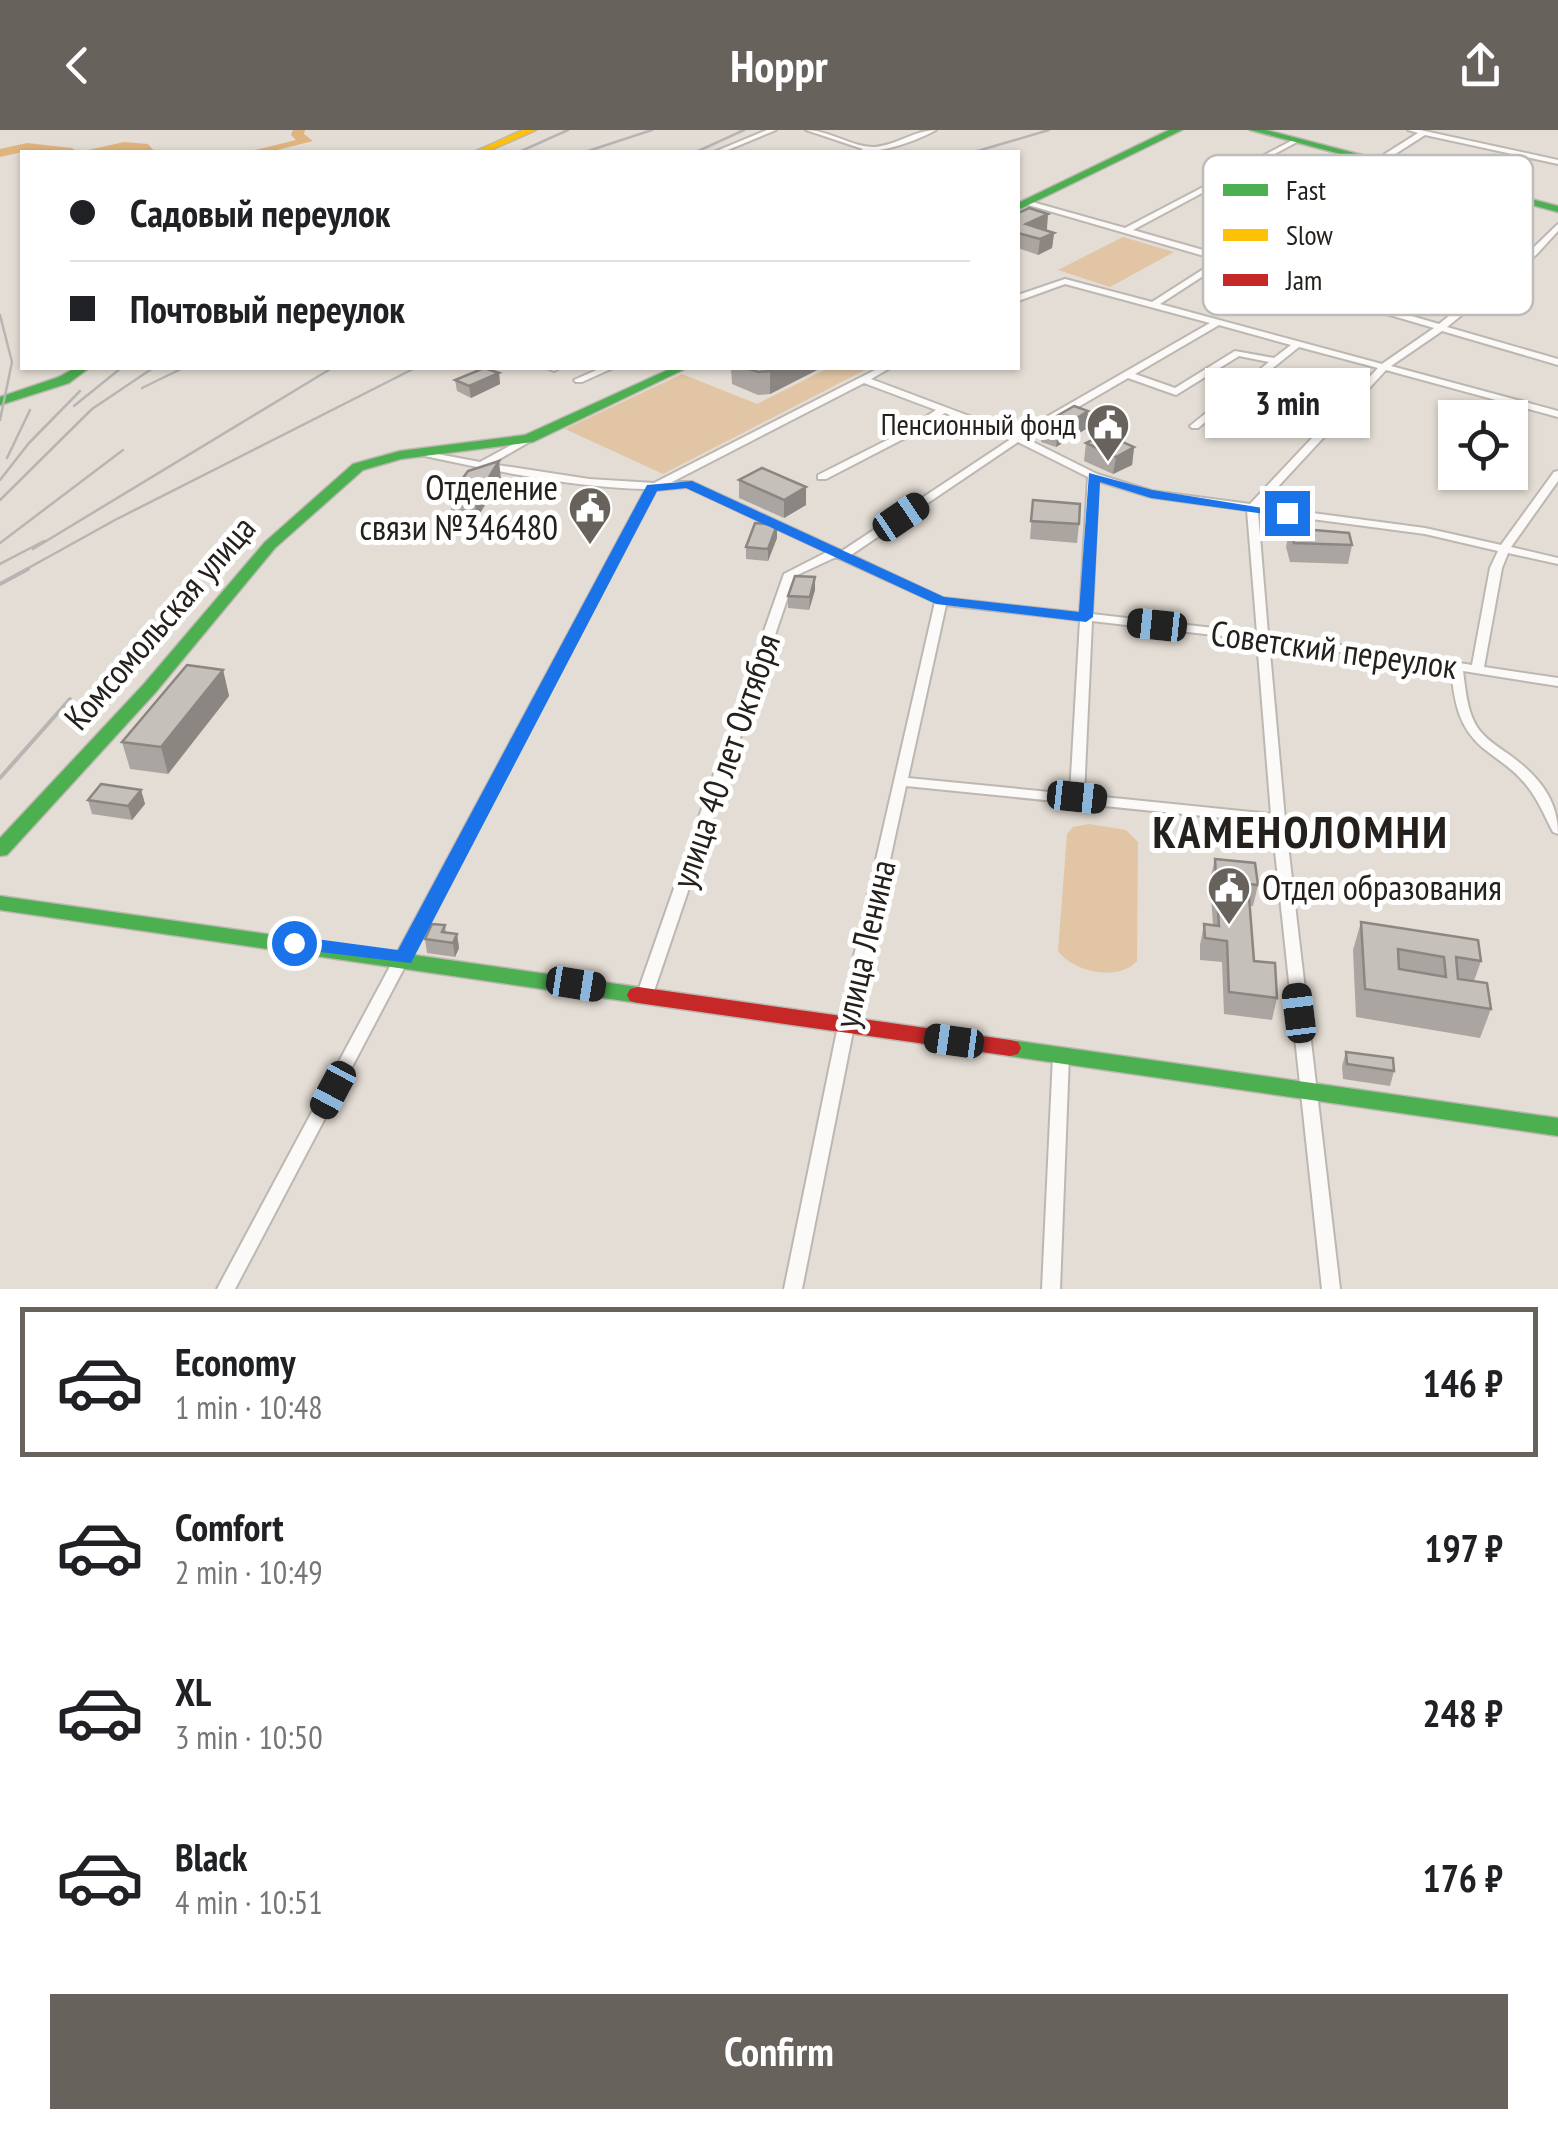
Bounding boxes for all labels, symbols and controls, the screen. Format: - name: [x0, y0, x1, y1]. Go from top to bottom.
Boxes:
- text: Hoppr: [730, 36, 828, 94]
- icon: back: [50, 38, 105, 93]
- icon: share: [1453, 38, 1508, 93]
- legend: [1203, 155, 1533, 315]
- text: Fast: [1286, 171, 1326, 208]
- text: Садовый переулок: [130, 188, 390, 237]
- text: Slow: [1286, 216, 1333, 253]
- text: Jam: [1285, 261, 1322, 298]
- text: Почтовый переулок: [130, 284, 405, 333]
- callout: 3 min: [1204, 368, 1370, 438]
- text: 3 min: [1255, 382, 1320, 424]
- map controls: [1438, 400, 1528, 490]
- button: locate: [1438, 400, 1528, 490]
- public building icon: Пенсионный фонд: [1085, 402, 1131, 463]
- place label: Пенсионный фонд: [881, 404, 1076, 443]
- place label: Отделение связи №346480: [359, 464, 558, 550]
- public building icon: Отделение связи №346480: [567, 485, 613, 546]
- car: [868, 488, 934, 546]
- route end: [1265, 491, 1310, 536]
- street label: Комсомольская улица: [54, 506, 265, 739]
- car: [1126, 607, 1188, 643]
- street label: Советский переулок: [1208, 609, 1461, 689]
- street label: улица 40 лет Октября: [660, 627, 790, 894]
- car: [1046, 779, 1108, 815]
- district label: КАМЕНОЛОМНИ: [1153, 802, 1449, 860]
- street label: улица Ленина: [822, 855, 906, 1032]
- place label: Отдел образования: [1262, 864, 1502, 910]
- public building icon: Отдел образования: [1206, 865, 1252, 926]
- route start: [272, 921, 317, 966]
- car: [544, 964, 608, 1004]
- car: [1280, 981, 1318, 1045]
- car: [922, 1022, 986, 1060]
- car: [306, 1056, 360, 1124]
- icon: car: [55, 1337, 145, 1427]
- text: Economy: [175, 1337, 295, 1386]
- text: 146 ₽: [1423, 1358, 1503, 1407]
- text: 1 min · 10:48: [175, 1386, 323, 1428]
- icon: car: [55, 1502, 145, 1592]
- text: Comfort: [175, 1502, 284, 1551]
- text: 197 ₽: [1424, 1523, 1503, 1572]
- text: 2 min · 10:49: [175, 1551, 323, 1593]
- icon: car: [55, 1667, 145, 1757]
- text: XL: [175, 1667, 211, 1716]
- text: 248 ₽: [1423, 1688, 1503, 1737]
- text: 3 min · 10:50: [175, 1716, 323, 1758]
- icon: car: [55, 1832, 145, 1922]
- text: Black: [175, 1832, 248, 1881]
- text: 176 ₽: [1423, 1853, 1503, 1902]
- text: 4 min · 10:51: [175, 1881, 323, 1923]
- button: Confirm: [50, 1994, 1508, 2109]

